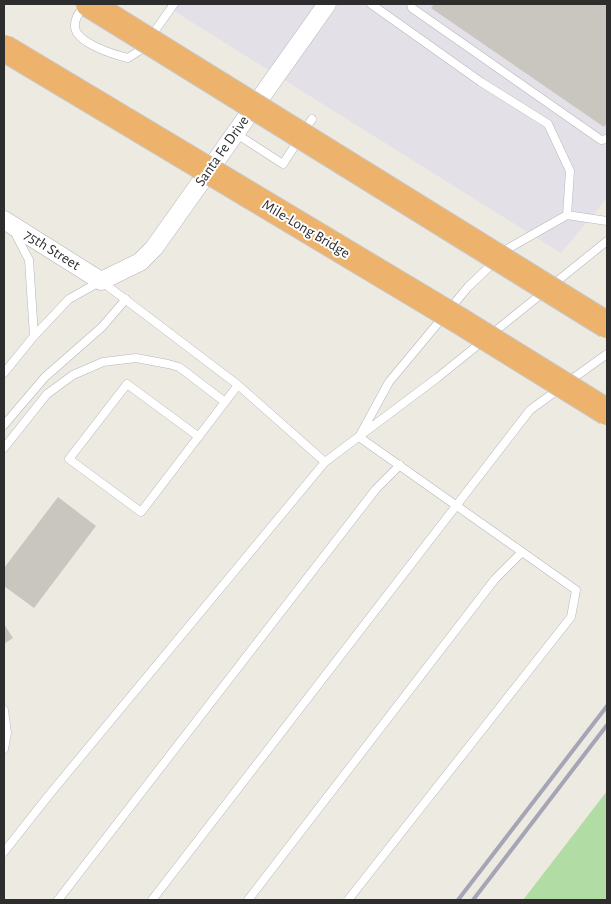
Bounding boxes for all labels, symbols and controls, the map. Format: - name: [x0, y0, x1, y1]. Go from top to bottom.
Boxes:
- street label: Santa Fe Drive: [191, 112, 253, 190]
- street label: Mile-Long Bridge: [259, 196, 353, 262]
- street label: 75th Street: [21, 226, 83, 274]

